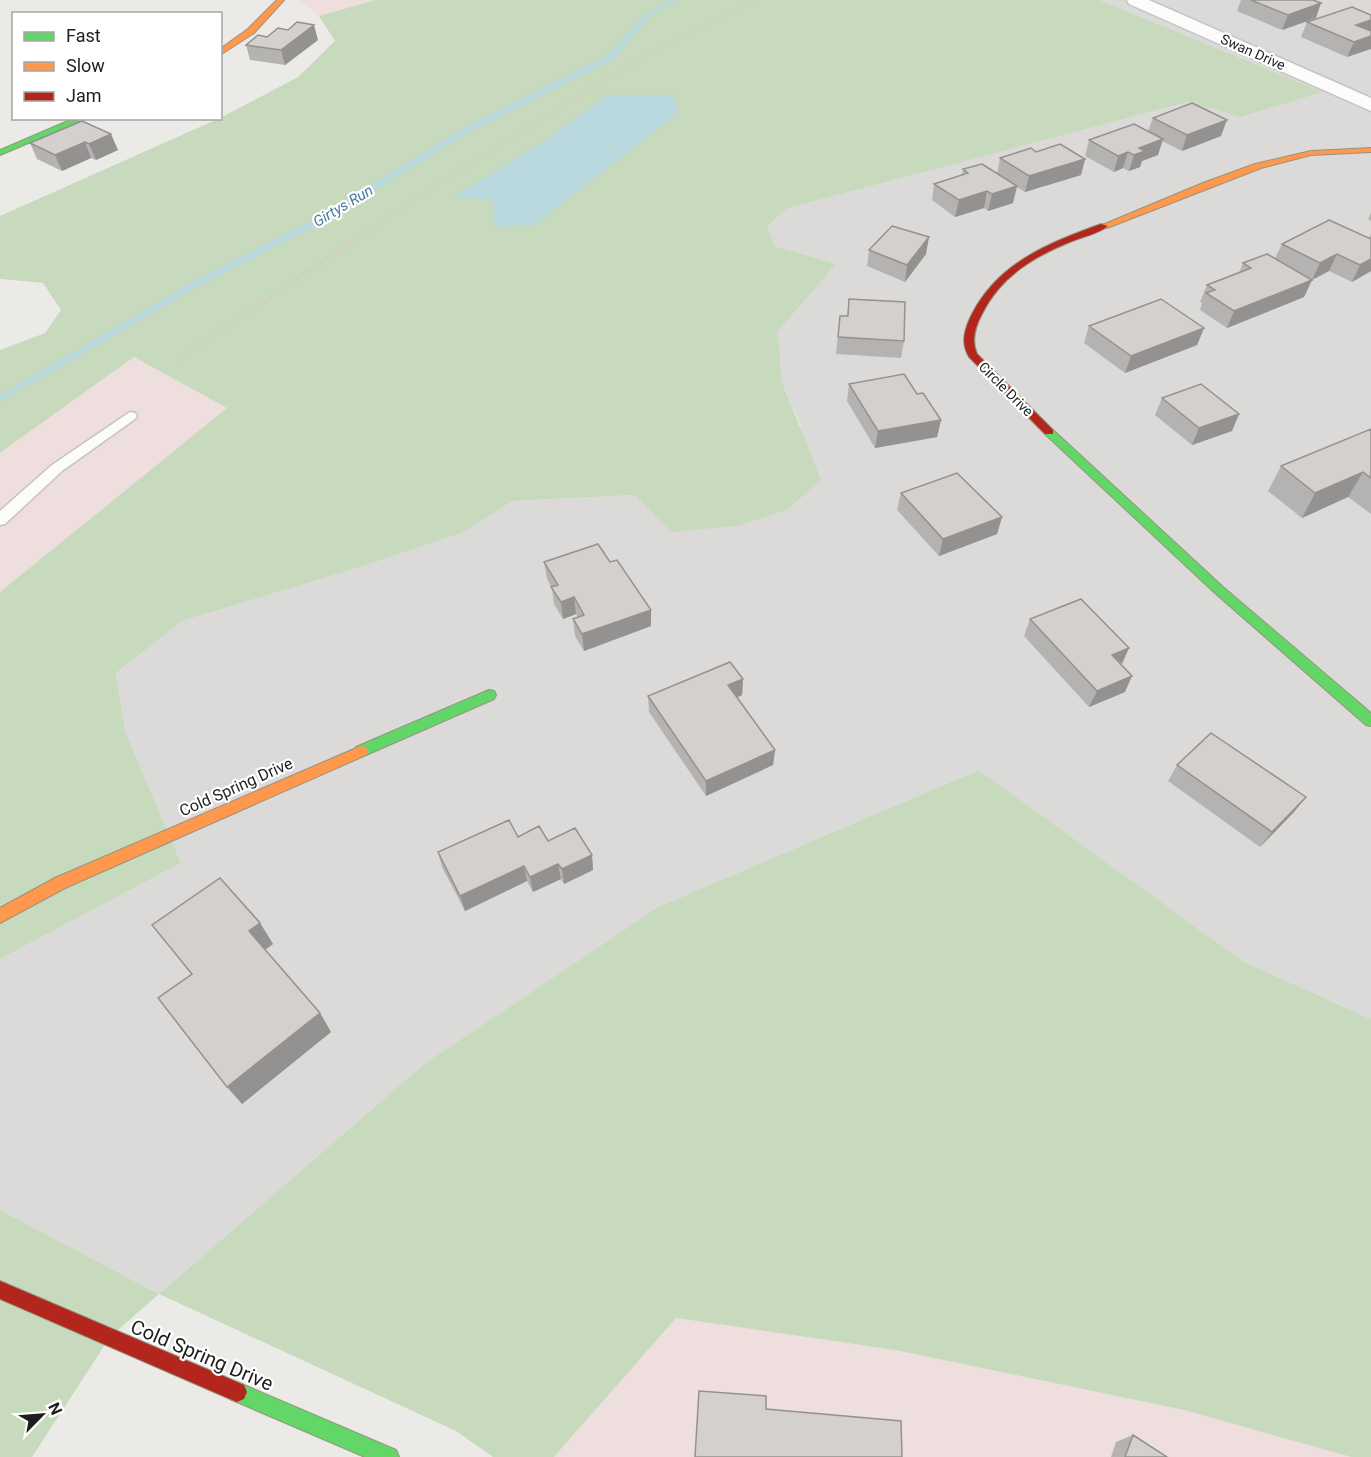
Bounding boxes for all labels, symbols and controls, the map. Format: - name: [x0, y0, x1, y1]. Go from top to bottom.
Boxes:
- legend: [12, 12, 222, 120]
- text: Fast: [66, 25, 101, 46]
- street label: Swan Drive: [1218, 31, 1288, 73]
- text: Slow: [66, 55, 105, 76]
- text: Jam: [66, 85, 102, 106]
- water label: Girtys Run: [310, 181, 376, 231]
- street label: Circle Drive: [976, 359, 1036, 419]
- street label: Cold Spring Drive: [176, 754, 296, 820]
- street label: Cold Spring Drive: [127, 1314, 277, 1396]
- north arrow: [12, 1385, 72, 1445]
- text: N: [44, 1400, 66, 1418]

